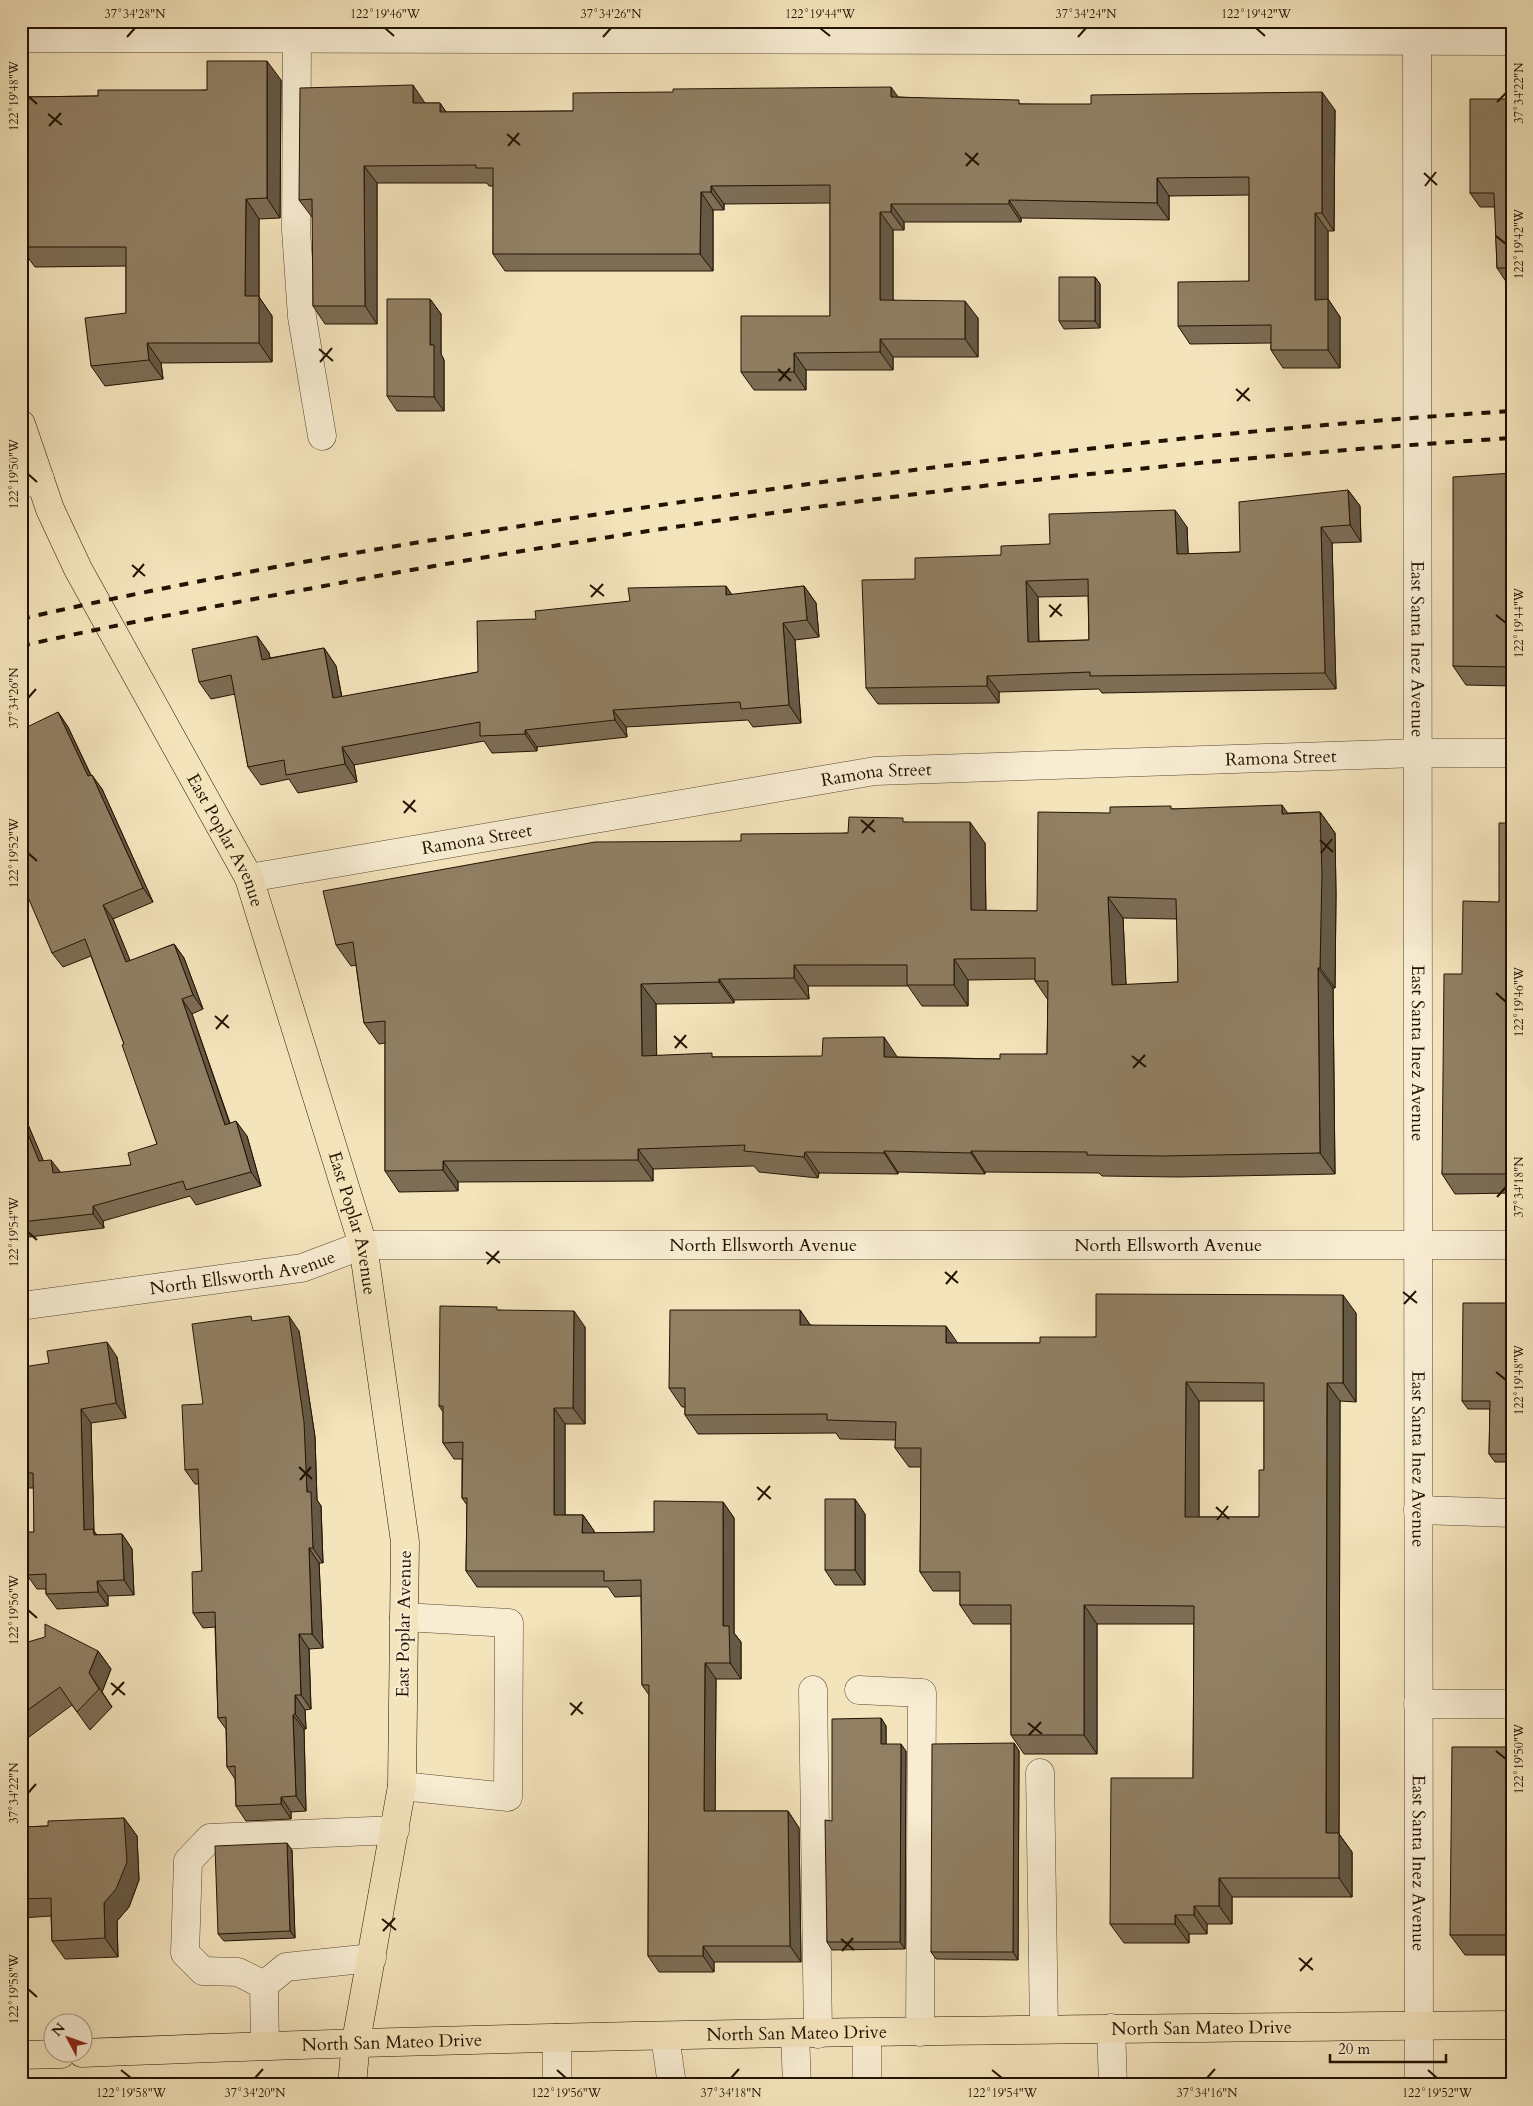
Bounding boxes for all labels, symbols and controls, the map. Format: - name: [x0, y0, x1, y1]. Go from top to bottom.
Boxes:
- text: 37°34'28"N: [105, 6, 166, 22]
- text: 122°19'46"W: [350, 6, 421, 22]
- text: 37°34'26"N: [581, 6, 642, 22]
- text: 122°19'44"W: [785, 6, 856, 22]
- text: 37°34'24"N: [1056, 6, 1117, 22]
- text: 122°19'42"W: [1221, 6, 1292, 22]
- text: 122°19'48"W: [6, 60, 22, 131]
- text: 37°34'22"N: [1511, 62, 1527, 123]
- text: 122°19'42"W: [1511, 208, 1527, 279]
- text: 122°19'50"W: [6, 438, 22, 509]
- street label: East Santa Inez Avenue: [1405, 561, 1430, 737]
- text: 122°19'44"W: [1511, 587, 1527, 658]
- text: 37°34'26"N: [6, 667, 22, 728]
- street label: Ramona Street: [1225, 743, 1337, 772]
- street label: Ramona Street: [819, 757, 932, 793]
- street label: East Poplar Avenue: [181, 769, 270, 910]
- text: 122°19'52"W: [6, 817, 22, 888]
- street label: Ramona Street: [420, 817, 534, 861]
- street label: East Santa Inez Avenue: [1405, 965, 1431, 1141]
- text: 122°19'46"W: [1511, 966, 1527, 1037]
- street label: East Poplar Avenue: [322, 1148, 382, 1297]
- text: 37°34'18"N: [1511, 1156, 1527, 1217]
- text: 122°19'54"W: [6, 1196, 22, 1267]
- street label: North Ellsworth Avenue: [669, 1233, 857, 1258]
- street label: North Ellsworth Avenue: [1074, 1233, 1262, 1258]
- street label: North Ellsworth Avenue: [148, 1244, 339, 1301]
- text: 122°19'48"W: [1511, 1344, 1527, 1415]
- street label: East Santa Inez Avenue: [1406, 1371, 1431, 1547]
- street label: East Poplar Avenue: [390, 1550, 418, 1698]
- text: 122°19'56"W: [6, 1574, 22, 1645]
- text: 122°19'50"W: [1511, 1723, 1527, 1794]
- text: 37°34'22"N: [6, 1762, 22, 1823]
- street label: East Santa Inez Avenue: [1406, 1775, 1431, 1951]
- text: 122°19'58"W: [6, 1953, 22, 2024]
- north arrow: [42, 2014, 92, 2064]
- street label: North San Mateo Drive: [1111, 2014, 1292, 2041]
- text: N: [47, 2019, 70, 2041]
- street label: North San Mateo Drive: [706, 2019, 887, 2047]
- street label: North San Mateo Drive: [301, 2027, 482, 2057]
- scale bar: [1330, 2031, 1447, 2063]
- text: 20 m: [1338, 2039, 1370, 2059]
- text: 122°19'58"W: [96, 2085, 167, 2101]
- text: 37°34'20"N: [225, 2085, 286, 2101]
- text: 122°19'56"W: [531, 2085, 602, 2101]
- text: 37°34'18"N: [701, 2085, 762, 2101]
- text: 122°19'54"W: [967, 2085, 1038, 2101]
- text: 37°34'16"N: [1177, 2085, 1238, 2101]
- text: 122°19'52"W: [1402, 2085, 1473, 2101]

